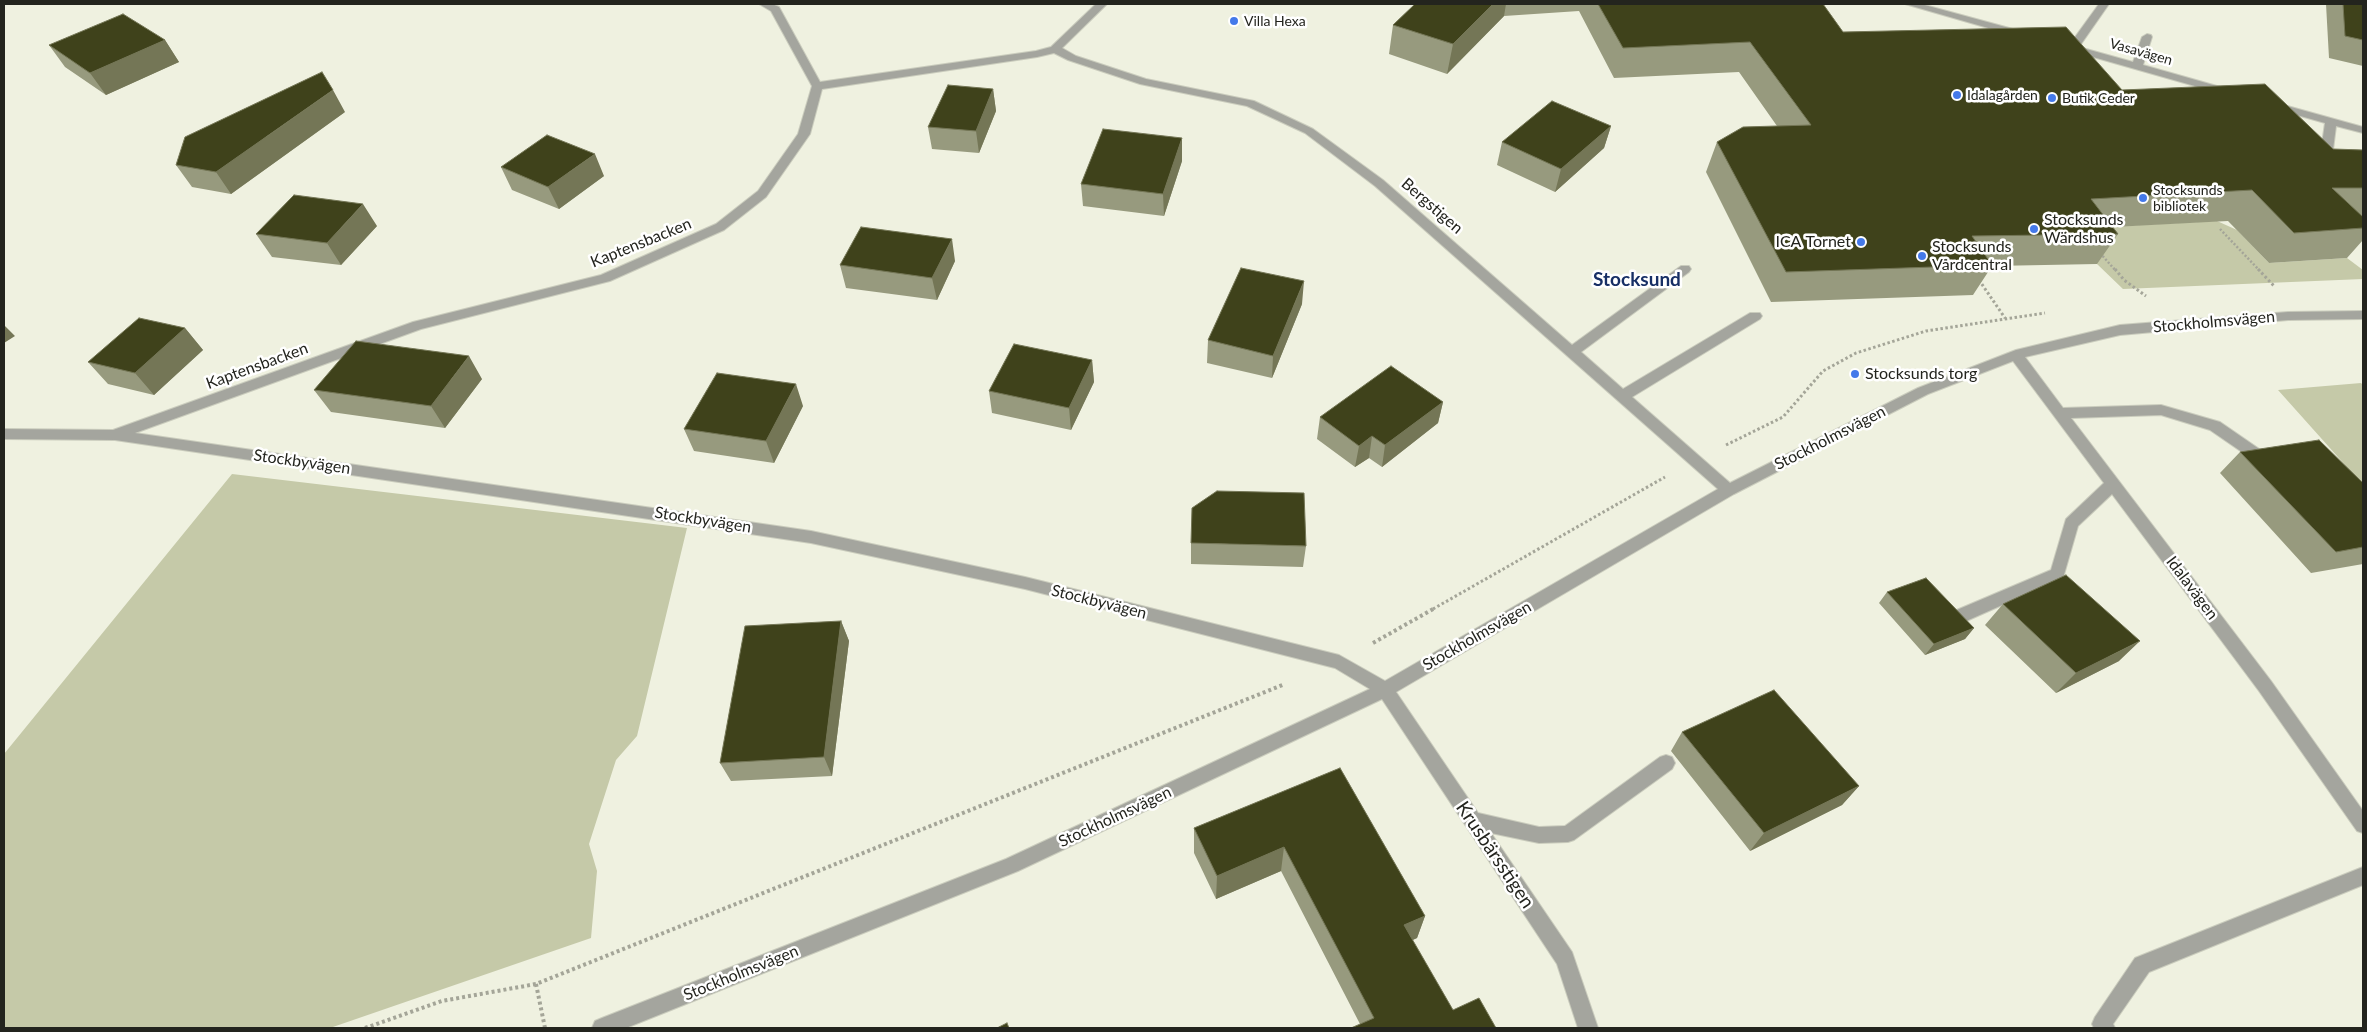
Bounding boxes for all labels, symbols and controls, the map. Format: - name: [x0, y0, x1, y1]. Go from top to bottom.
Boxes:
- place label: Villa Hexa: [1244, 13, 1306, 29]
- marker: Villa Hexa: [1228, 15, 1240, 27]
- street label: Vasavägen: [2108, 35, 2174, 69]
- place label: Idalagården: [1967, 87, 2038, 103]
- marker: Idalagården: [1951, 89, 1963, 101]
- place label: Butik Ceder: [2062, 90, 2135, 106]
- marker: Butik Ceder: [2046, 92, 2058, 104]
- street label: Bergstigen: [1397, 174, 1467, 238]
- place label: Stocksunds bibliotek: [2153, 182, 2223, 214]
- marker: Stocksunds bibliotek: [2137, 192, 2149, 204]
- place label: Stocksunds Wärdshus: [2044, 210, 2124, 248]
- street label: Kaptensbacken: [588, 214, 694, 272]
- marker: Stocksunds Wärdshus: [2028, 223, 2040, 235]
- place label: ICA Tornet: [1775, 232, 1851, 252]
- marker: ICA Tornet: [1855, 236, 1867, 248]
- place label: Stocksunds Vårdcentral: [1932, 237, 2012, 275]
- marker: Stocksunds Vårdcentral: [1916, 250, 1928, 262]
- district label: Stocksund: [1593, 269, 1681, 291]
- street label: Stockholmsvägen: [2152, 307, 2276, 337]
- street label: Kaptensbacken: [203, 339, 311, 393]
- place label: Stocksunds torg: [1865, 364, 1977, 384]
- marker: Stocksunds torg: [1849, 368, 1861, 380]
- street label: Stockholmsvägen: [1771, 402, 1889, 474]
- street label: Stockbyvägen: [252, 446, 352, 478]
- street label: Stockbyvägen: [653, 503, 753, 537]
- street label: Idalavägen: [2162, 553, 2222, 623]
- street label: Stockbyvägen: [1049, 581, 1149, 623]
- street label: Stockholmsvägen: [1419, 597, 1535, 675]
- street label: Stockholmsvägen: [1056, 782, 1174, 852]
- street label: Krusbärsstigen: [1451, 797, 1539, 913]
- street label: Stockholmsvägen: [681, 941, 801, 1005]

